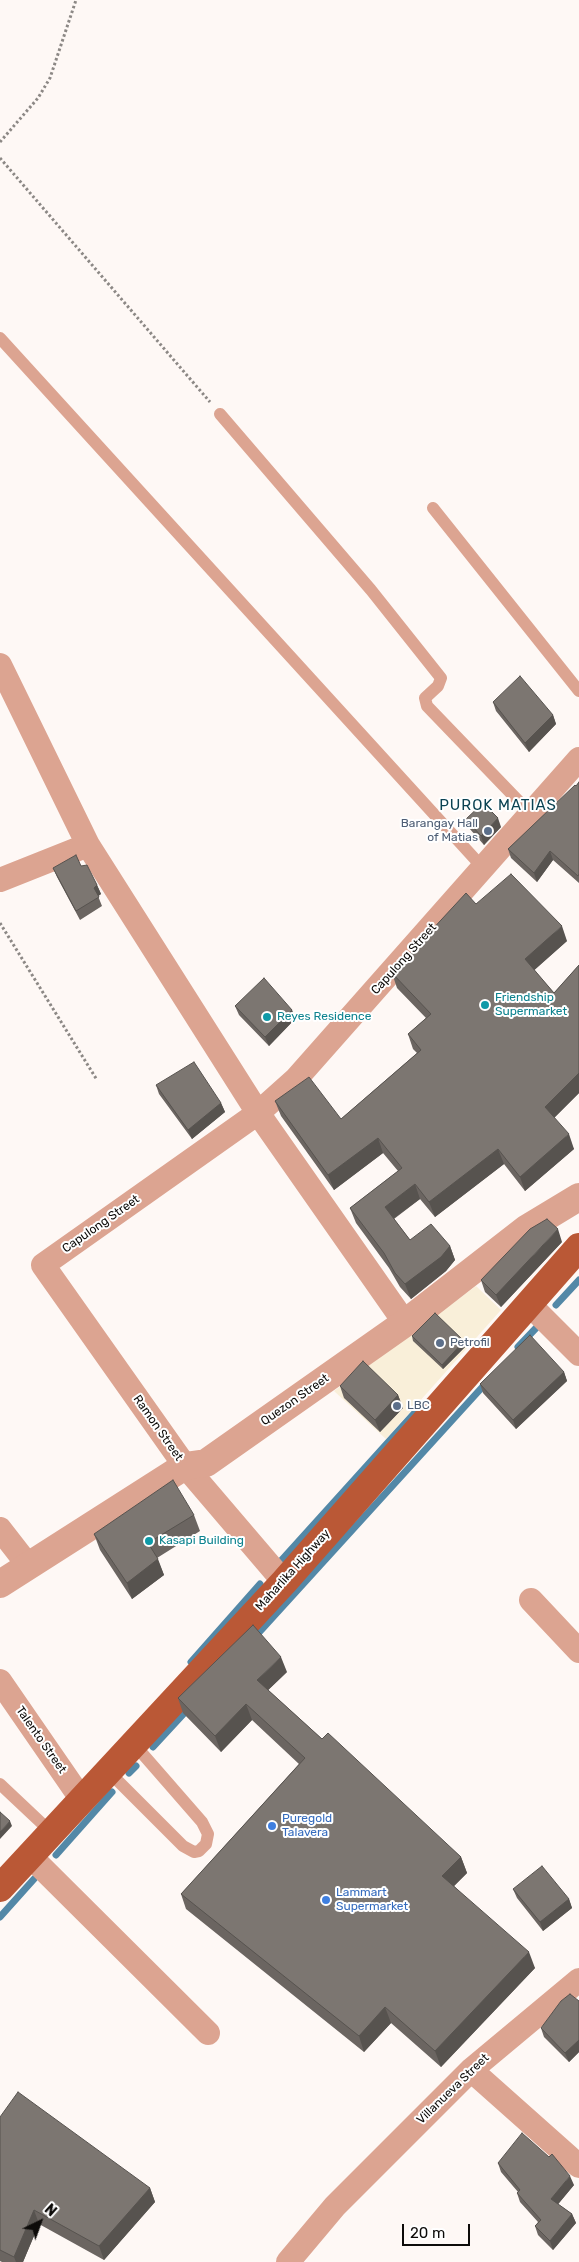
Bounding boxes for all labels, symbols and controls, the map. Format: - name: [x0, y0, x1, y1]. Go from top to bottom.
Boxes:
- district label: PUROK MATIAS: [438, 797, 558, 815]
- place label: Barangay Hall of Matias: [401, 817, 478, 845]
- marker: Barangay Hall of Matias: [482, 825, 494, 837]
- street label: Capulong Street: [368, 920, 440, 998]
- place label: Friendship Supermarket: [495, 991, 567, 1019]
- marker: Friendship Supermarket: [479, 999, 491, 1011]
- place label: Reyes Residence: [277, 1010, 371, 1024]
- marker: Reyes Residence: [261, 1011, 273, 1023]
- street label: Capulong Street: [60, 1192, 142, 1256]
- place label: Petrofil: [450, 1336, 490, 1350]
- marker: Petrofil: [434, 1337, 446, 1349]
- street label: Quezon Street: [258, 1371, 332, 1429]
- street label: Ramon Street: [130, 1392, 186, 1464]
- place label: LBC: [407, 1399, 430, 1413]
- marker: LBC: [391, 1400, 403, 1412]
- street label: Maharlika Highway: [253, 1526, 333, 1614]
- place label: Kasapi Building: [159, 1534, 244, 1548]
- marker: Kasapi Building: [143, 1535, 155, 1547]
- street label: Talento Street: [13, 1704, 69, 1776]
- place label: Puregold Talavera: [282, 1812, 332, 1840]
- marker: Puregold Talavera: [266, 1820, 278, 1832]
- place label: Lammart Supermarket: [336, 1886, 408, 1914]
- marker: Lammart Supermarket: [320, 1894, 332, 1906]
- street label: Villanueva Street: [414, 2051, 492, 2127]
- north arrow: [15, 2197, 65, 2247]
- text: N: [41, 2201, 60, 2220]
- scale bar: [404, 2214, 472, 2246]
- text: 20 m: [410, 2224, 445, 2242]

